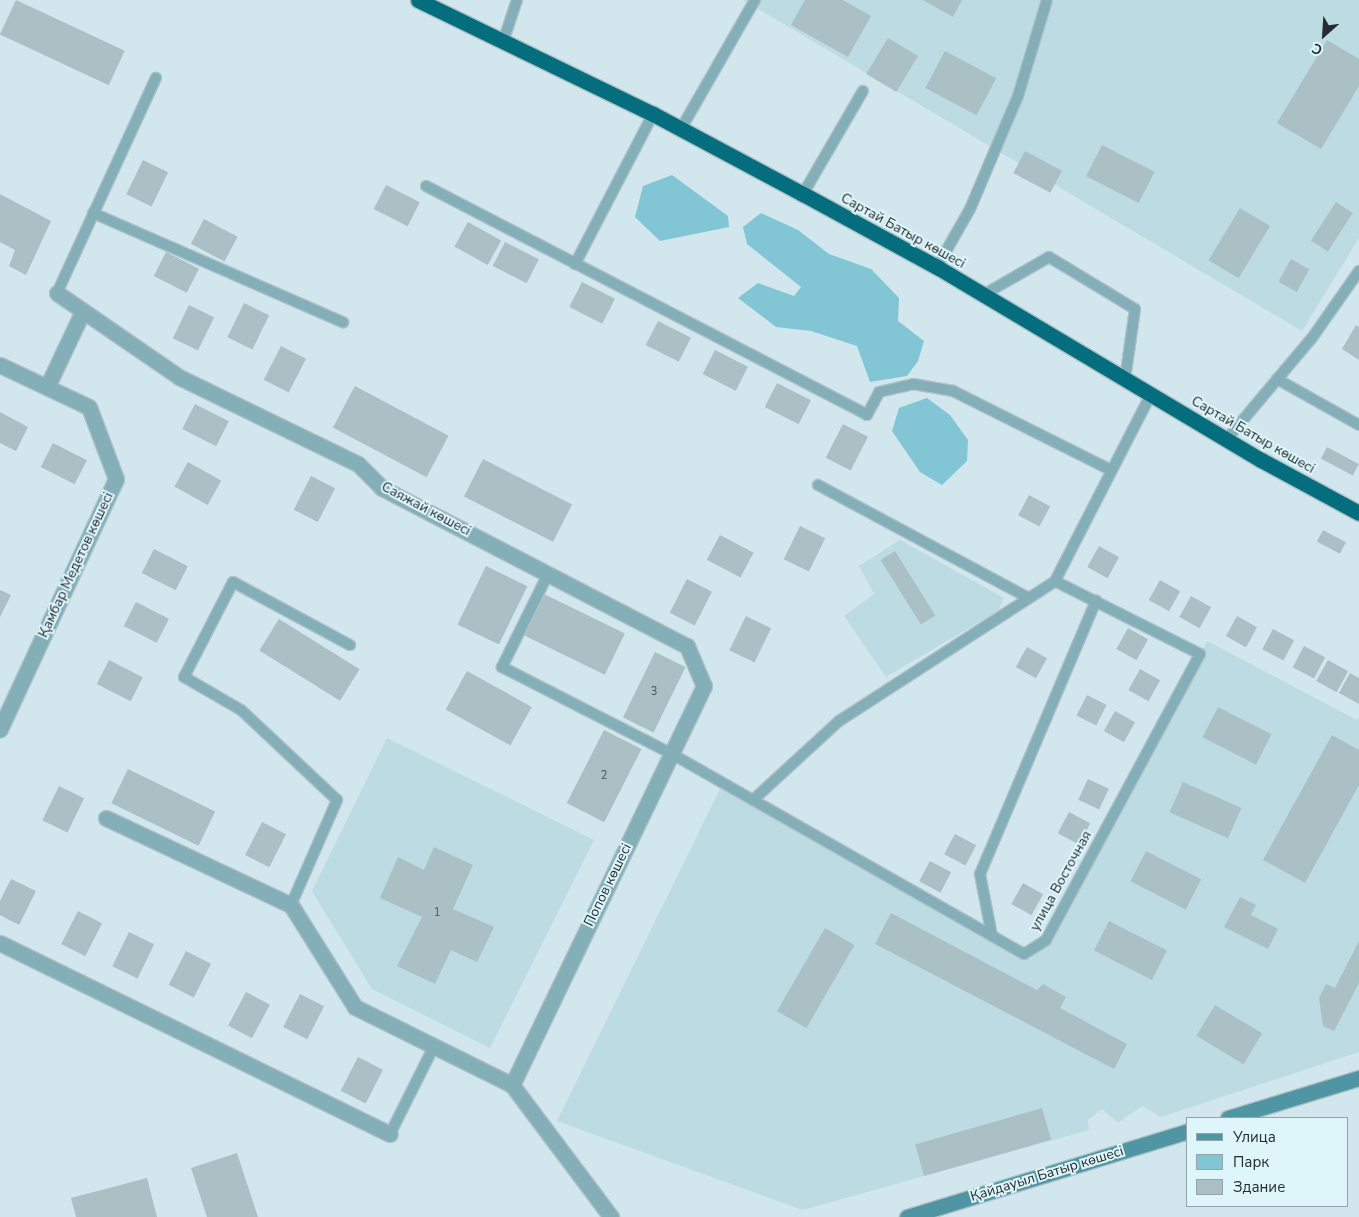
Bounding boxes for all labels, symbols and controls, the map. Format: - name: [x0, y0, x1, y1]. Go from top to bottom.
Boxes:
- north arrow: [1299, 10, 1349, 60]
- text: С: [1309, 38, 1326, 60]
- street label: Сартай Батыр көшесі: [838, 190, 968, 272]
- street label: Сартай Батыр көшесі: [1188, 393, 1318, 477]
- street label: Саяжай көшесі: [378, 478, 474, 540]
- street label: Қамбар Медетов көшесі: [35, 490, 117, 640]
- house number: 3: [651, 685, 657, 699]
- house number: 2: [601, 769, 607, 783]
- street label: улица Восточная: [1027, 828, 1095, 934]
- street label: Попов көшесі: [581, 841, 635, 929]
- house number: 1: [434, 906, 440, 920]
- legend: [1186, 1117, 1349, 1207]
- text: Улица: [1233, 1127, 1276, 1147]
- street label: Қайдауыл Батыр көшесі: [968, 1143, 1126, 1205]
- text: Парк: [1233, 1152, 1269, 1172]
- text: Здание: [1233, 1177, 1285, 1197]

